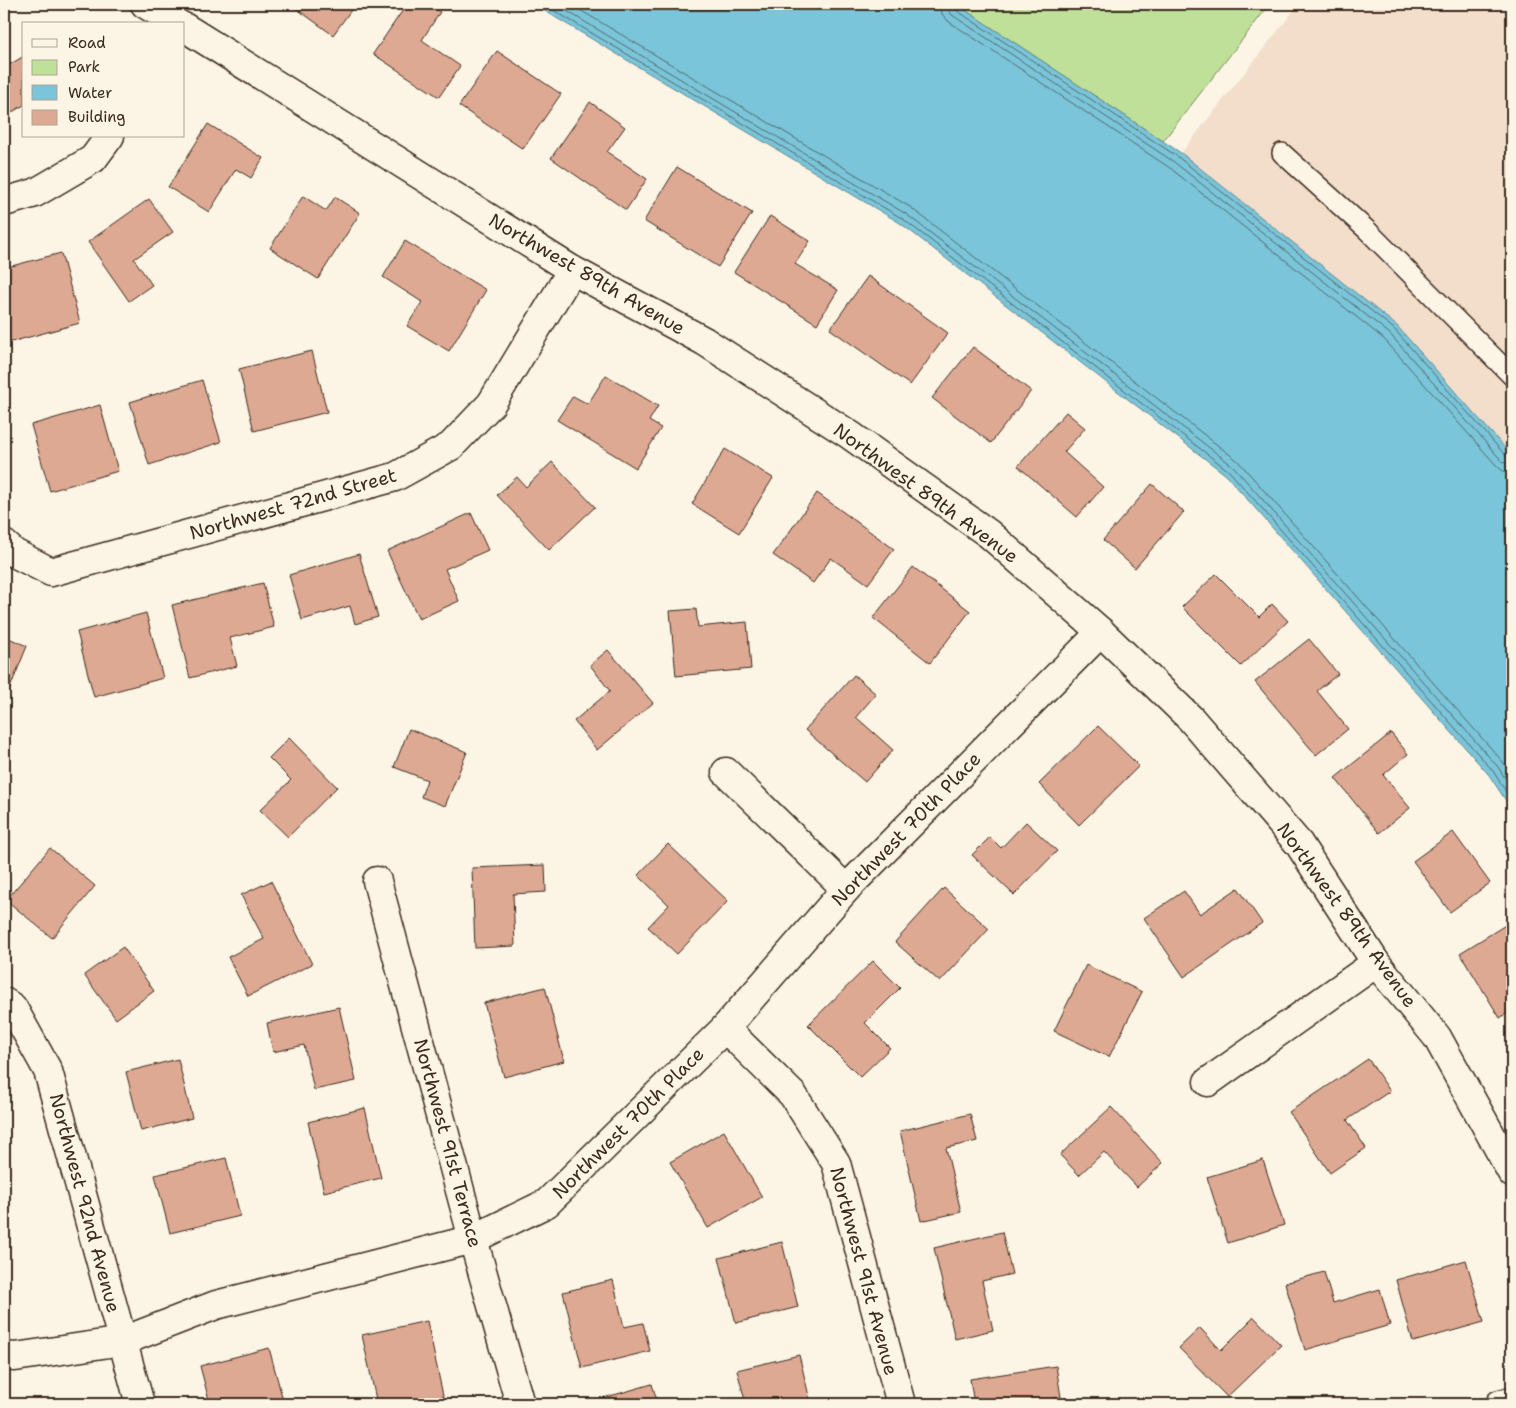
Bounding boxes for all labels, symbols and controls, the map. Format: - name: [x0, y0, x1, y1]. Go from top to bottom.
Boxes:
- legend: [22, 22, 185, 138]
- text: Road: [68, 33, 106, 53]
- text: Park: [68, 57, 100, 77]
- text: Water: [68, 83, 112, 103]
- text: Building: [68, 107, 125, 127]
- street label: Northwest 89th Avenue: [484, 207, 690, 341]
- street label: Northwest 89th Avenue: [829, 417, 1023, 569]
- street label: Northwest 72nd Street: [187, 462, 399, 546]
- street label: Northwest 70th Place: [826, 747, 986, 911]
- street label: Northwest 89th Avenue: [1271, 818, 1423, 1012]
- street label: Northwest 91st Terrace: [408, 1036, 488, 1250]
- street label: Northwest 70th Place: [547, 1042, 709, 1204]
- street label: Northwest 92nd Avenue: [44, 1091, 126, 1315]
- street label: Northwest 91st Avenue: [824, 1164, 904, 1378]

